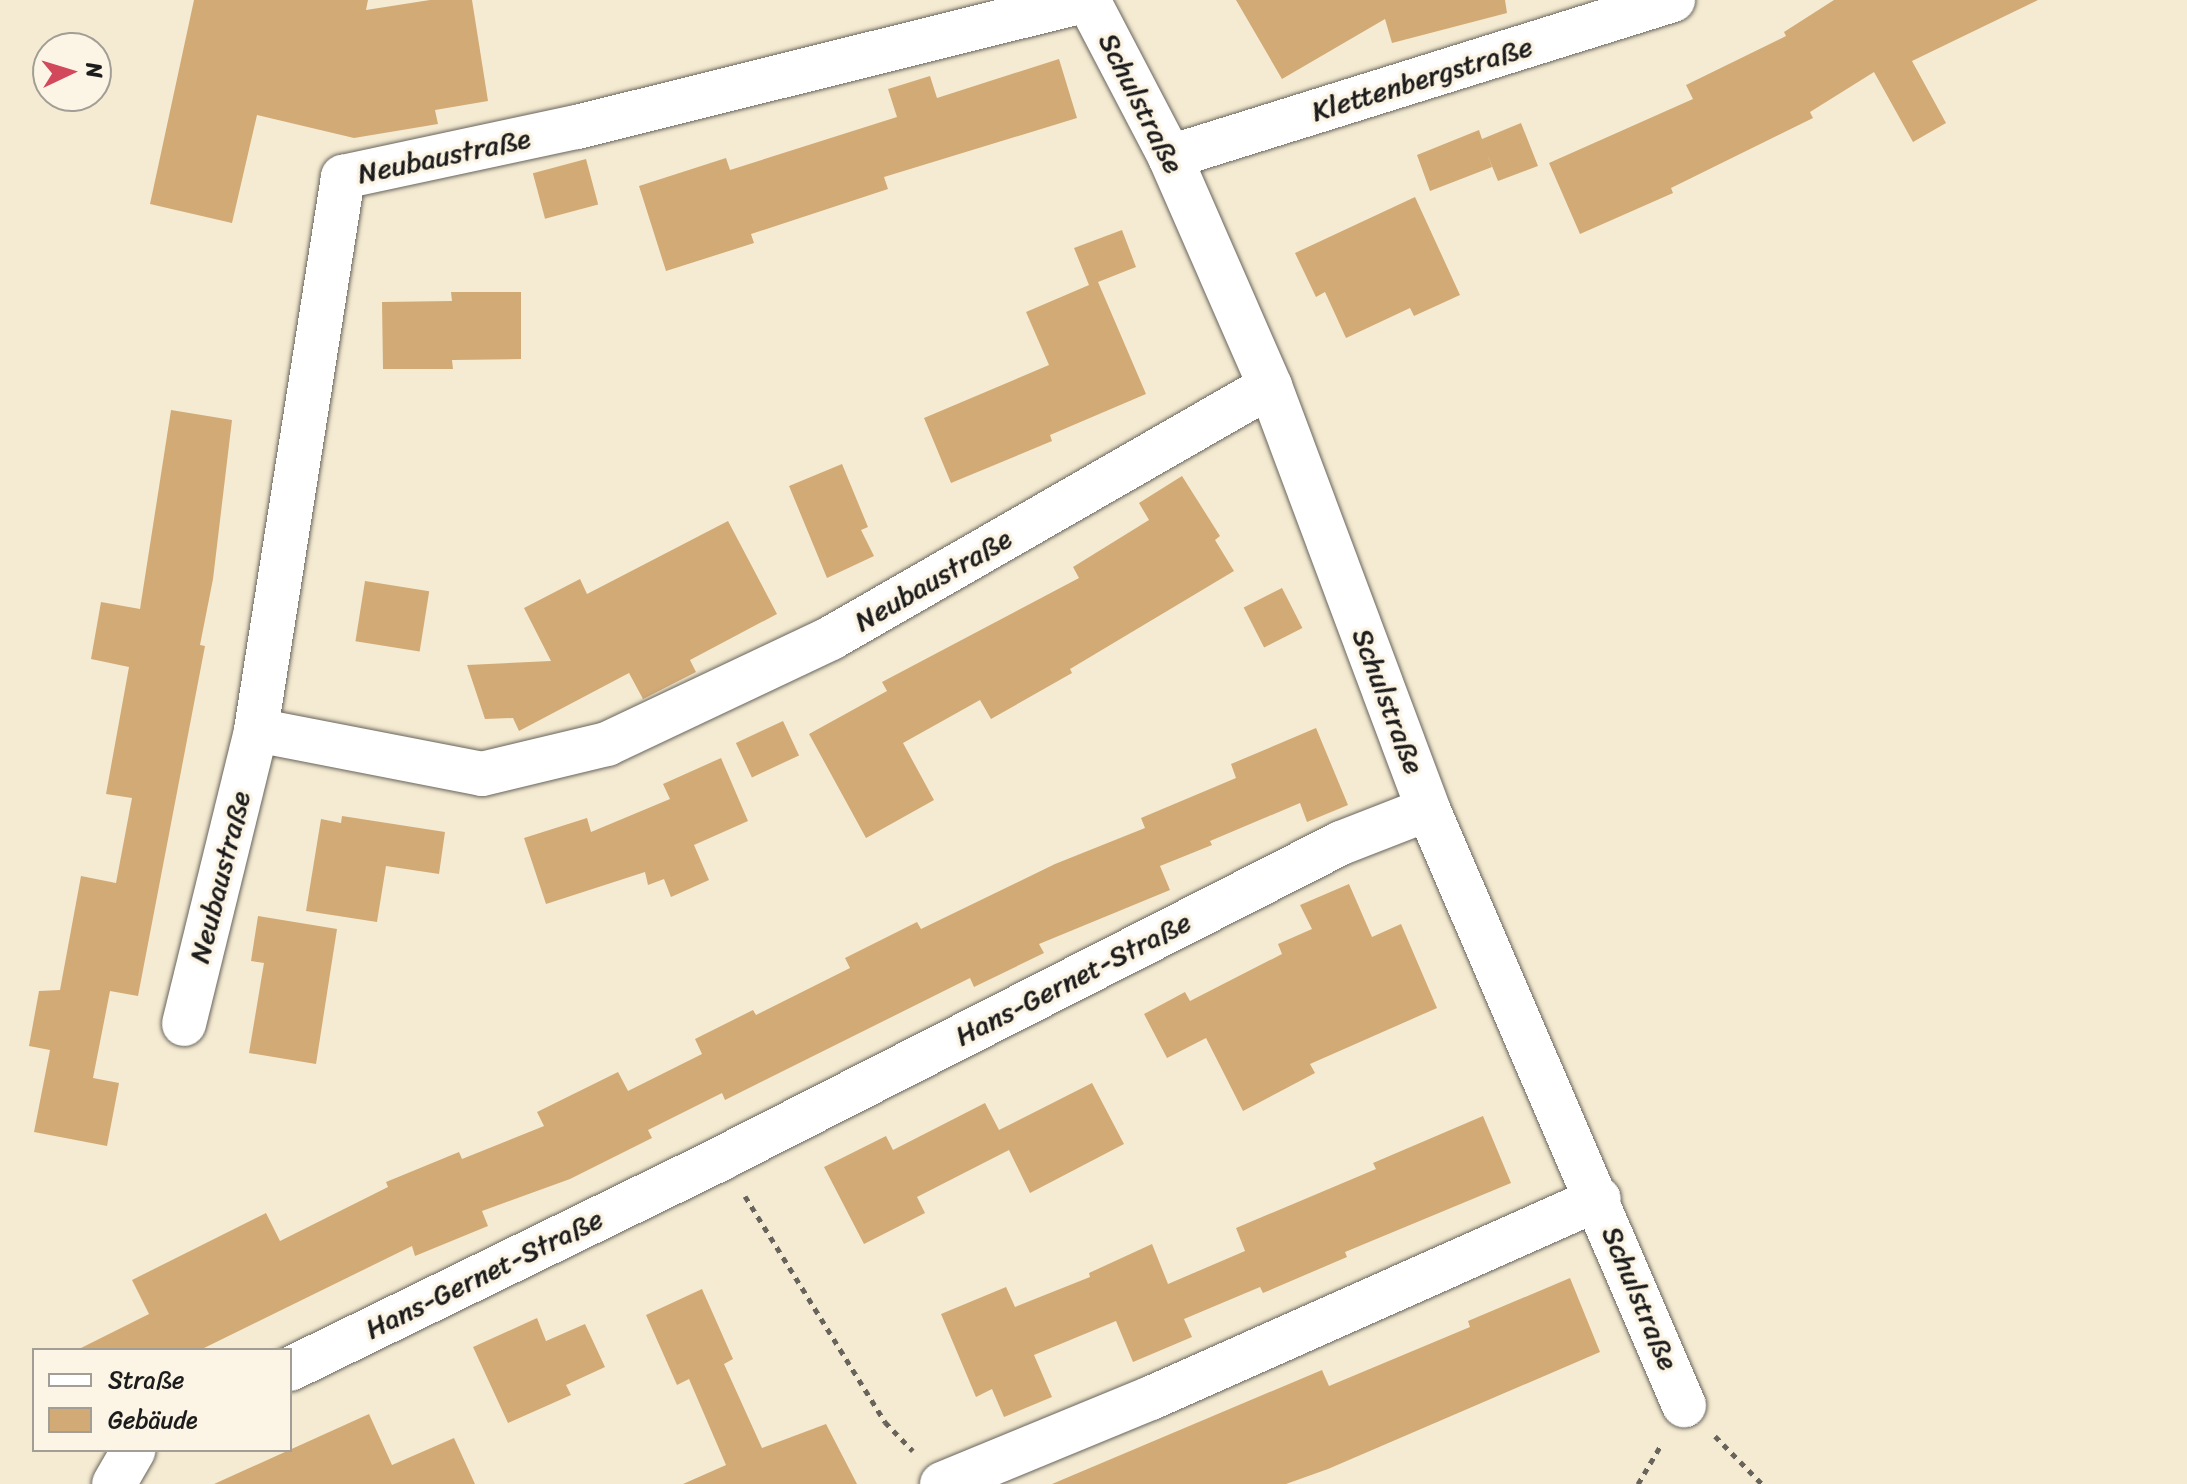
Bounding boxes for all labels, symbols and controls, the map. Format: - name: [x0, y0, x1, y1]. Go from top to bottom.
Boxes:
- street label: Schulstraße: [1091, 27, 1191, 179]
- street label: Klettenbergstraße: [1308, 29, 1536, 129]
- north arrow: [32, 32, 112, 112]
- text: N: [74, 61, 114, 79]
- street label: Neubaustraße: [355, 121, 533, 191]
- street label: Neubaustraße: [848, 522, 1018, 638]
- street label: Schulstraße: [1345, 624, 1431, 778]
- street label: Neubaustraße: [182, 788, 258, 966]
- street label: Hans-Gernet-Straße: [950, 905, 1196, 1053]
- street label: Hans-Gernet-Straße: [360, 1202, 608, 1346]
- street label: Schulstraße: [1595, 1221, 1685, 1375]
- legend: [32, 1348, 292, 1452]
- text: Straße: [108, 1359, 184, 1401]
- text: Gebäude: [108, 1399, 198, 1441]

